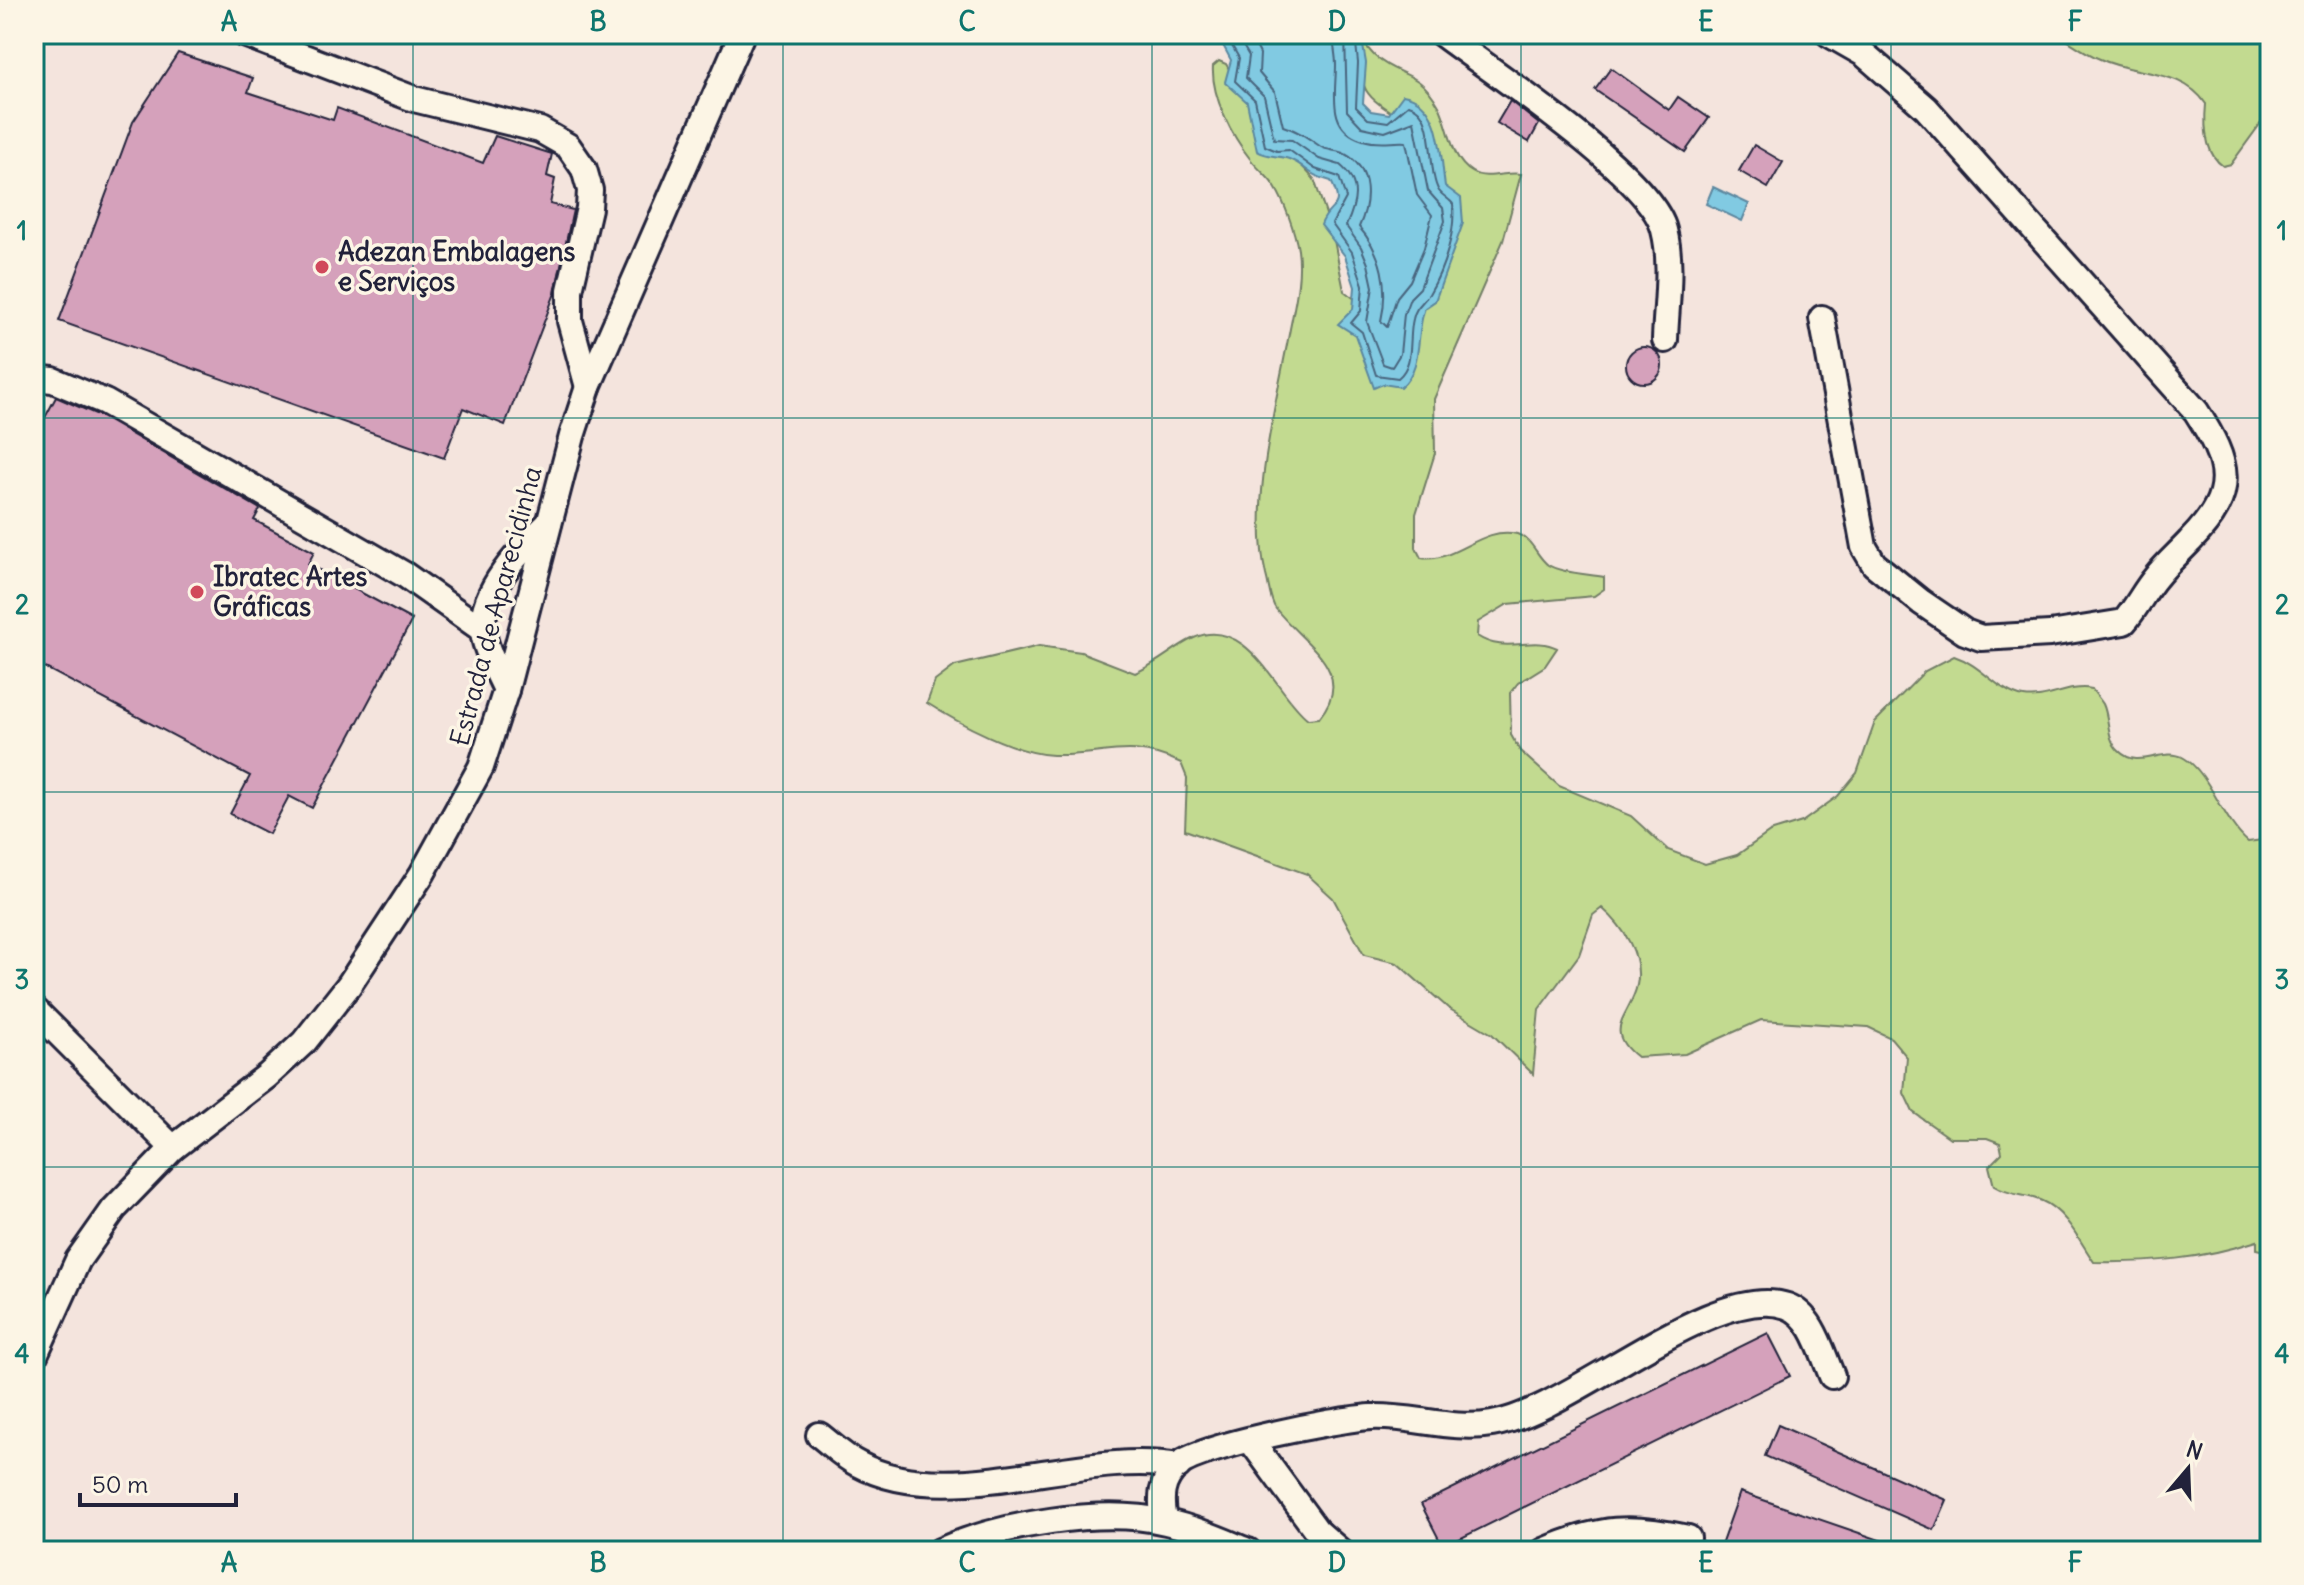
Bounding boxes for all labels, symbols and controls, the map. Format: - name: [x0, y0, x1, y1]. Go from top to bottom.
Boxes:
- text: A: [221, 5, 238, 38]
- text: B: [589, 5, 607, 38]
- text: C: [958, 5, 976, 38]
- text: D: [1328, 5, 1346, 38]
- text: E: [1698, 5, 1714, 38]
- text: F: [2068, 5, 2083, 38]
- text: 1: [17, 214, 27, 247]
- text: 1: [2277, 214, 2287, 247]
- place label: Adezan Embalagens e Serviços: [338, 235, 575, 298]
- marker: Adezan Embalagens e Serviços: [313, 258, 331, 276]
- street label: Estrada de Aparecidinha: [442, 463, 549, 749]
- place label: Ibratec Artes Gráficas: [213, 560, 368, 623]
- marker: Ibratec Artes Gráficas: [188, 583, 206, 601]
- text: 2: [15, 588, 29, 621]
- text: 2: [2275, 588, 2289, 621]
- text: 3: [15, 963, 29, 996]
- text: 3: [2275, 963, 2289, 996]
- text: 4: [14, 1337, 30, 1370]
- text: 4: [2274, 1337, 2290, 1370]
- north arrow: [2148, 1429, 2228, 1509]
- text: N: [2183, 1434, 2206, 1466]
- scale bar: [80, 1457, 236, 1507]
- text: 50 m: [92, 1469, 148, 1499]
- text: A: [221, 1546, 238, 1579]
- text: B: [589, 1546, 607, 1579]
- text: C: [958, 1546, 976, 1579]
- text: D: [1328, 1546, 1346, 1579]
- text: E: [1698, 1546, 1714, 1579]
- text: F: [2068, 1546, 2083, 1579]

